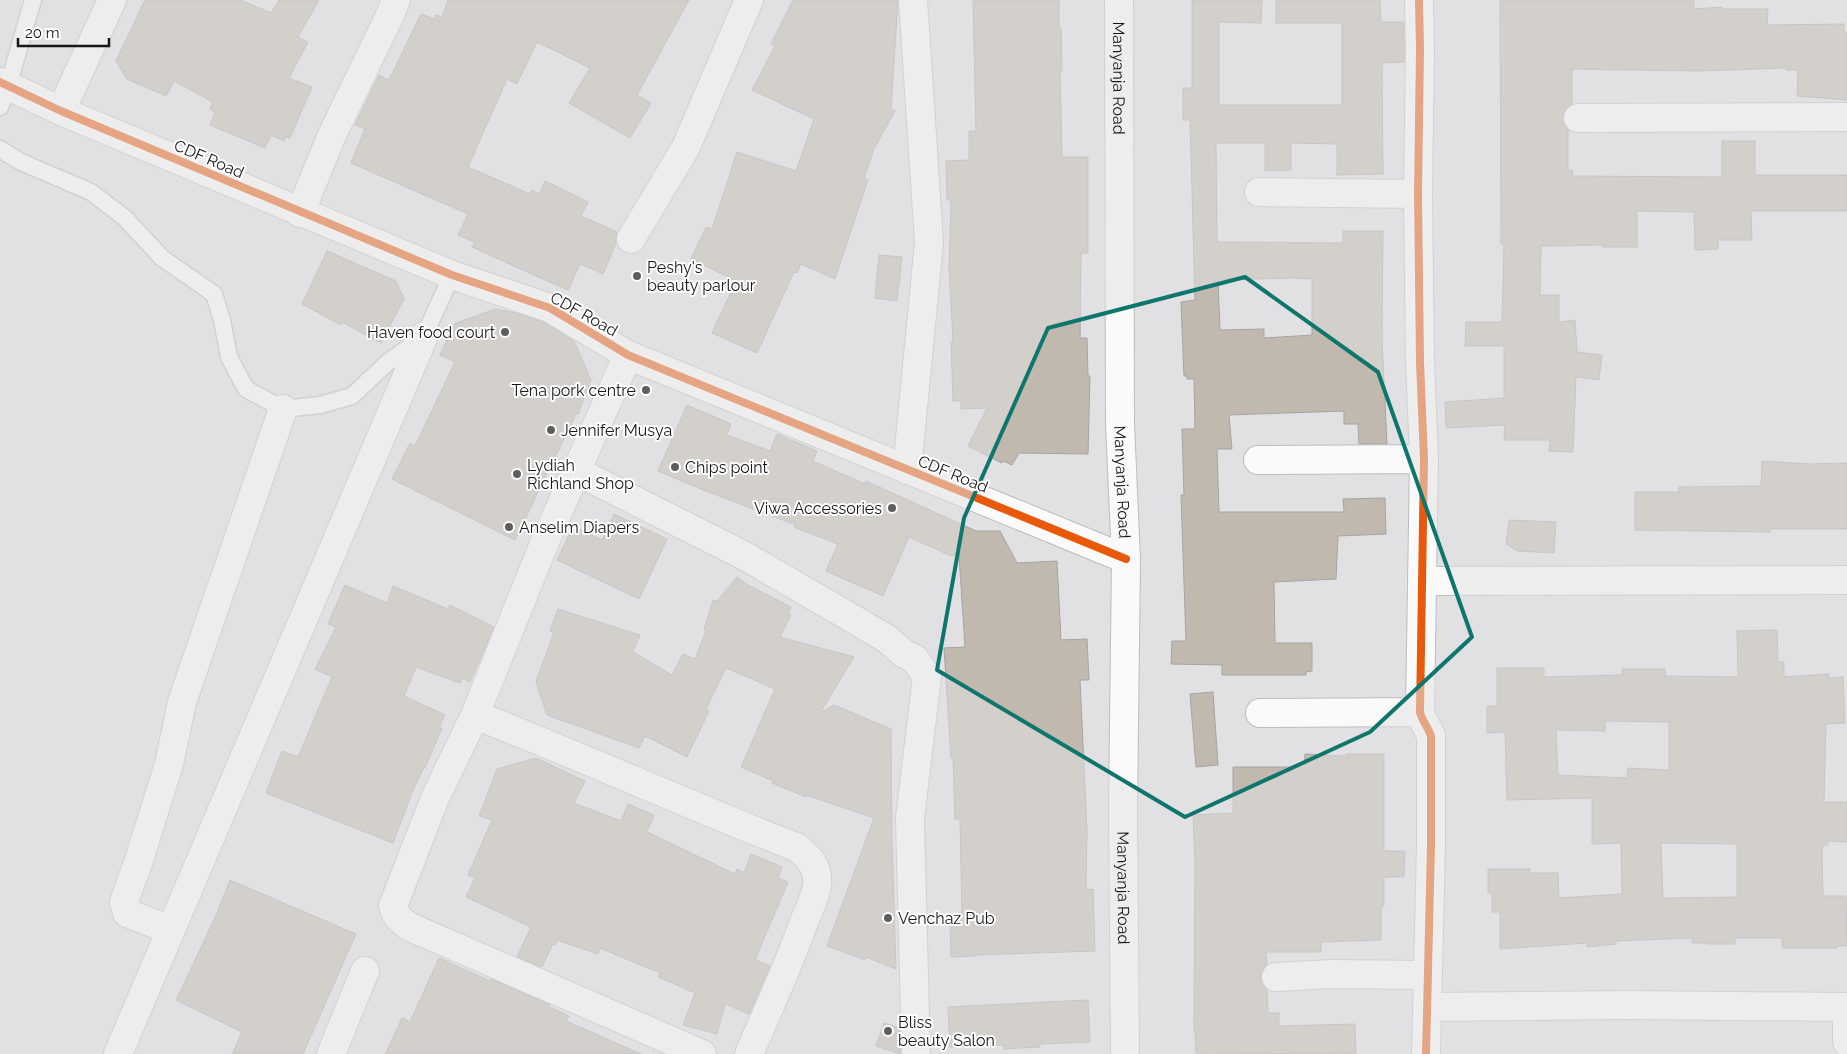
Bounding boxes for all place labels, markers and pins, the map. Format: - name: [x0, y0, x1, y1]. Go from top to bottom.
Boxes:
- place label: Peshy's beauty parlour: [647, 258, 756, 295]
- marker: Peshy's beauty parlour: [631, 270, 643, 282]
- place label: Haven food court: [367, 323, 496, 342]
- marker: Haven food court: [499, 326, 511, 338]
- place label: Tena pork centre: [511, 381, 636, 400]
- marker: Tena pork centre: [640, 384, 652, 396]
- place label: Jennifer Musya: [561, 421, 672, 440]
- marker: Jennifer Musya: [545, 424, 557, 436]
- place label: Lydiah Richland Shop: [527, 456, 634, 493]
- place label: Chips point: [685, 458, 769, 477]
- marker: Chips point: [669, 461, 681, 473]
- marker: Lydiah Richland Shop: [511, 468, 523, 480]
- place label: Viwa Accessories: [754, 499, 882, 518]
- marker: Viwa Accessories: [886, 502, 898, 514]
- place label: Anselim Diapers: [519, 518, 639, 537]
- marker: Anselim Diapers: [503, 521, 515, 533]
- place label: Venchaz Pub: [898, 909, 995, 928]
- marker: Venchaz Pub: [882, 912, 894, 924]
- place label: Bliss beauty Salon: [898, 1013, 995, 1050]
- marker: Bliss beauty Salon: [882, 1025, 894, 1037]

